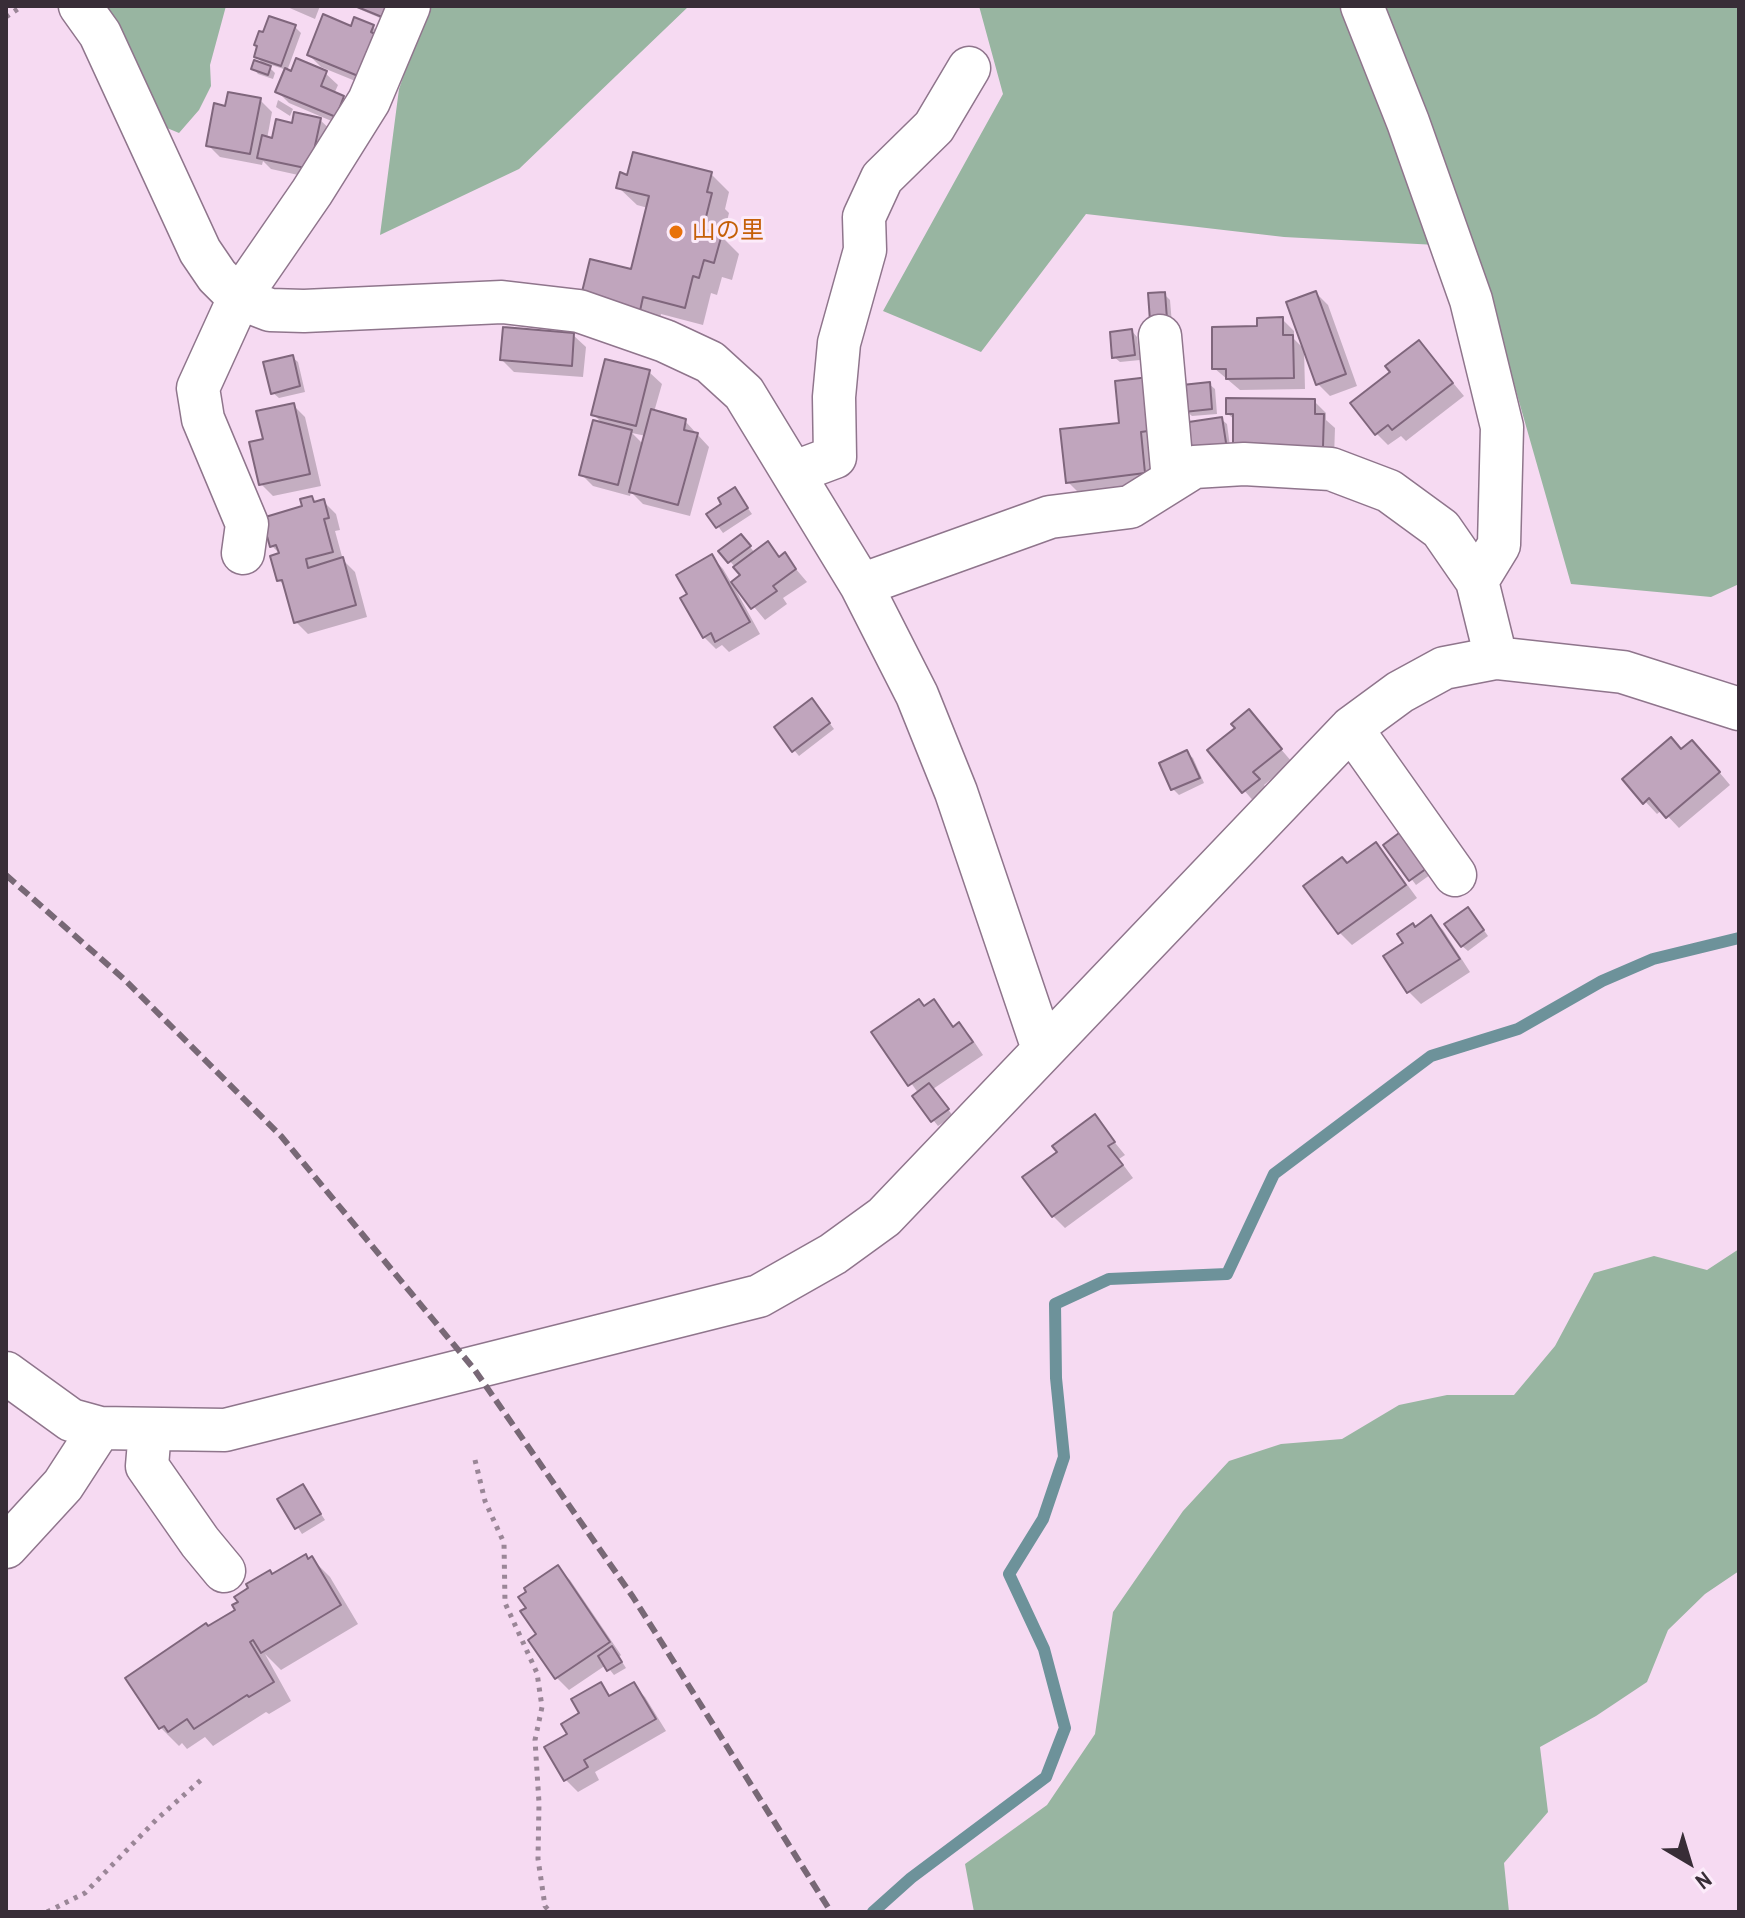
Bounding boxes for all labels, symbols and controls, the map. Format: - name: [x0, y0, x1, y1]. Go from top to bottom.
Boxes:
- place label: 山の里: [692, 218, 764, 246]
- marker: 山の里: [667, 223, 685, 241]
- north arrow: [1649, 1822, 1729, 1902]
- text: N: [1689, 1865, 1718, 1897]

